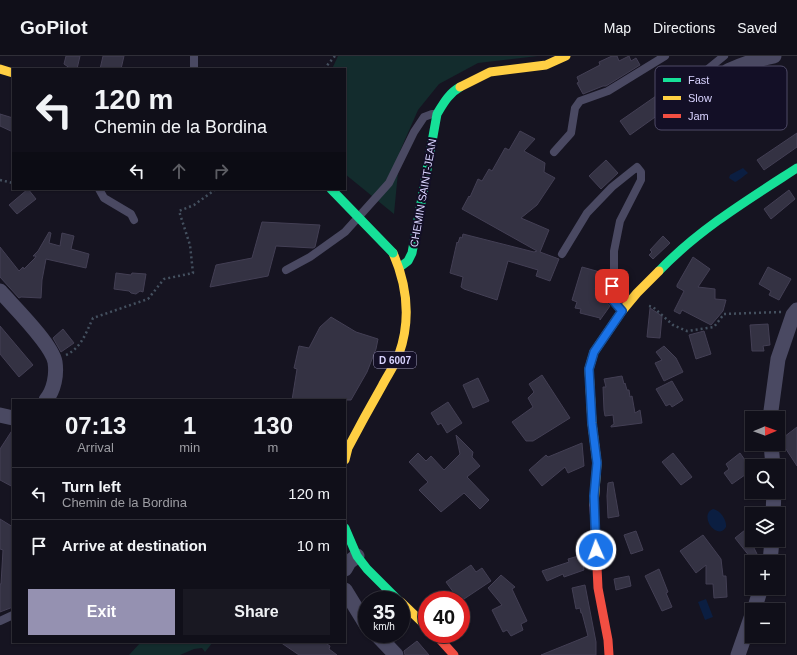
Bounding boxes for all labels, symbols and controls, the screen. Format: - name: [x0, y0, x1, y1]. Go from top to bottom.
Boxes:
- text: GoPilot: [20, 17, 88, 38]
- text: Map: [604, 20, 631, 36]
- text: Directions: [653, 20, 715, 36]
- text: Saved: [737, 20, 777, 36]
- legend: [655, 66, 787, 130]
- text: Fast: [688, 74, 709, 86]
- icon: left: [28, 84, 80, 136]
- text: 120 m: [94, 84, 173, 115]
- text: Slow: [688, 92, 712, 104]
- text: Jam: [688, 110, 709, 122]
- text: Chemin de la Bordina: [94, 117, 267, 137]
- street label: CHEMIN SAINT-JEAN: [408, 138, 438, 248]
- icon: left: [126, 160, 148, 182]
- icon: ahead: [168, 160, 190, 182]
- icon: right: [210, 160, 232, 182]
- pin: [595, 269, 629, 303]
- icon: arrive: [601, 275, 623, 297]
- road number: D 6007: [374, 352, 416, 368]
- north arrow: [745, 411, 785, 451]
- map controls: [745, 411, 785, 643]
- text: 07:13: [65, 412, 126, 439]
- text: 1: [183, 412, 196, 439]
- text: 130: [253, 412, 293, 439]
- text: Arrival: [77, 440, 114, 455]
- text: min: [179, 440, 200, 455]
- text: m: [268, 440, 278, 455]
- button: search: [745, 459, 785, 499]
- text: Turn left: [62, 478, 121, 495]
- icon: left: [28, 483, 50, 505]
- text: 120 m: [288, 485, 330, 502]
- text: Chemin de la Bordina: [62, 495, 187, 510]
- button: layers: [745, 507, 785, 547]
- position arrow: [575, 529, 617, 571]
- icon: arrive: [28, 535, 50, 557]
- text: Arrive at destination: [62, 537, 207, 554]
- text: 10 m: [297, 537, 330, 554]
- button: +: [745, 555, 785, 595]
- button: Exit: [28, 589, 175, 635]
- button: Share: [183, 589, 330, 635]
- speed limit sign: 40: [418, 591, 470, 643]
- text: 35: [373, 601, 395, 623]
- button: −: [745, 603, 785, 643]
- text: km/h: [373, 621, 395, 632]

